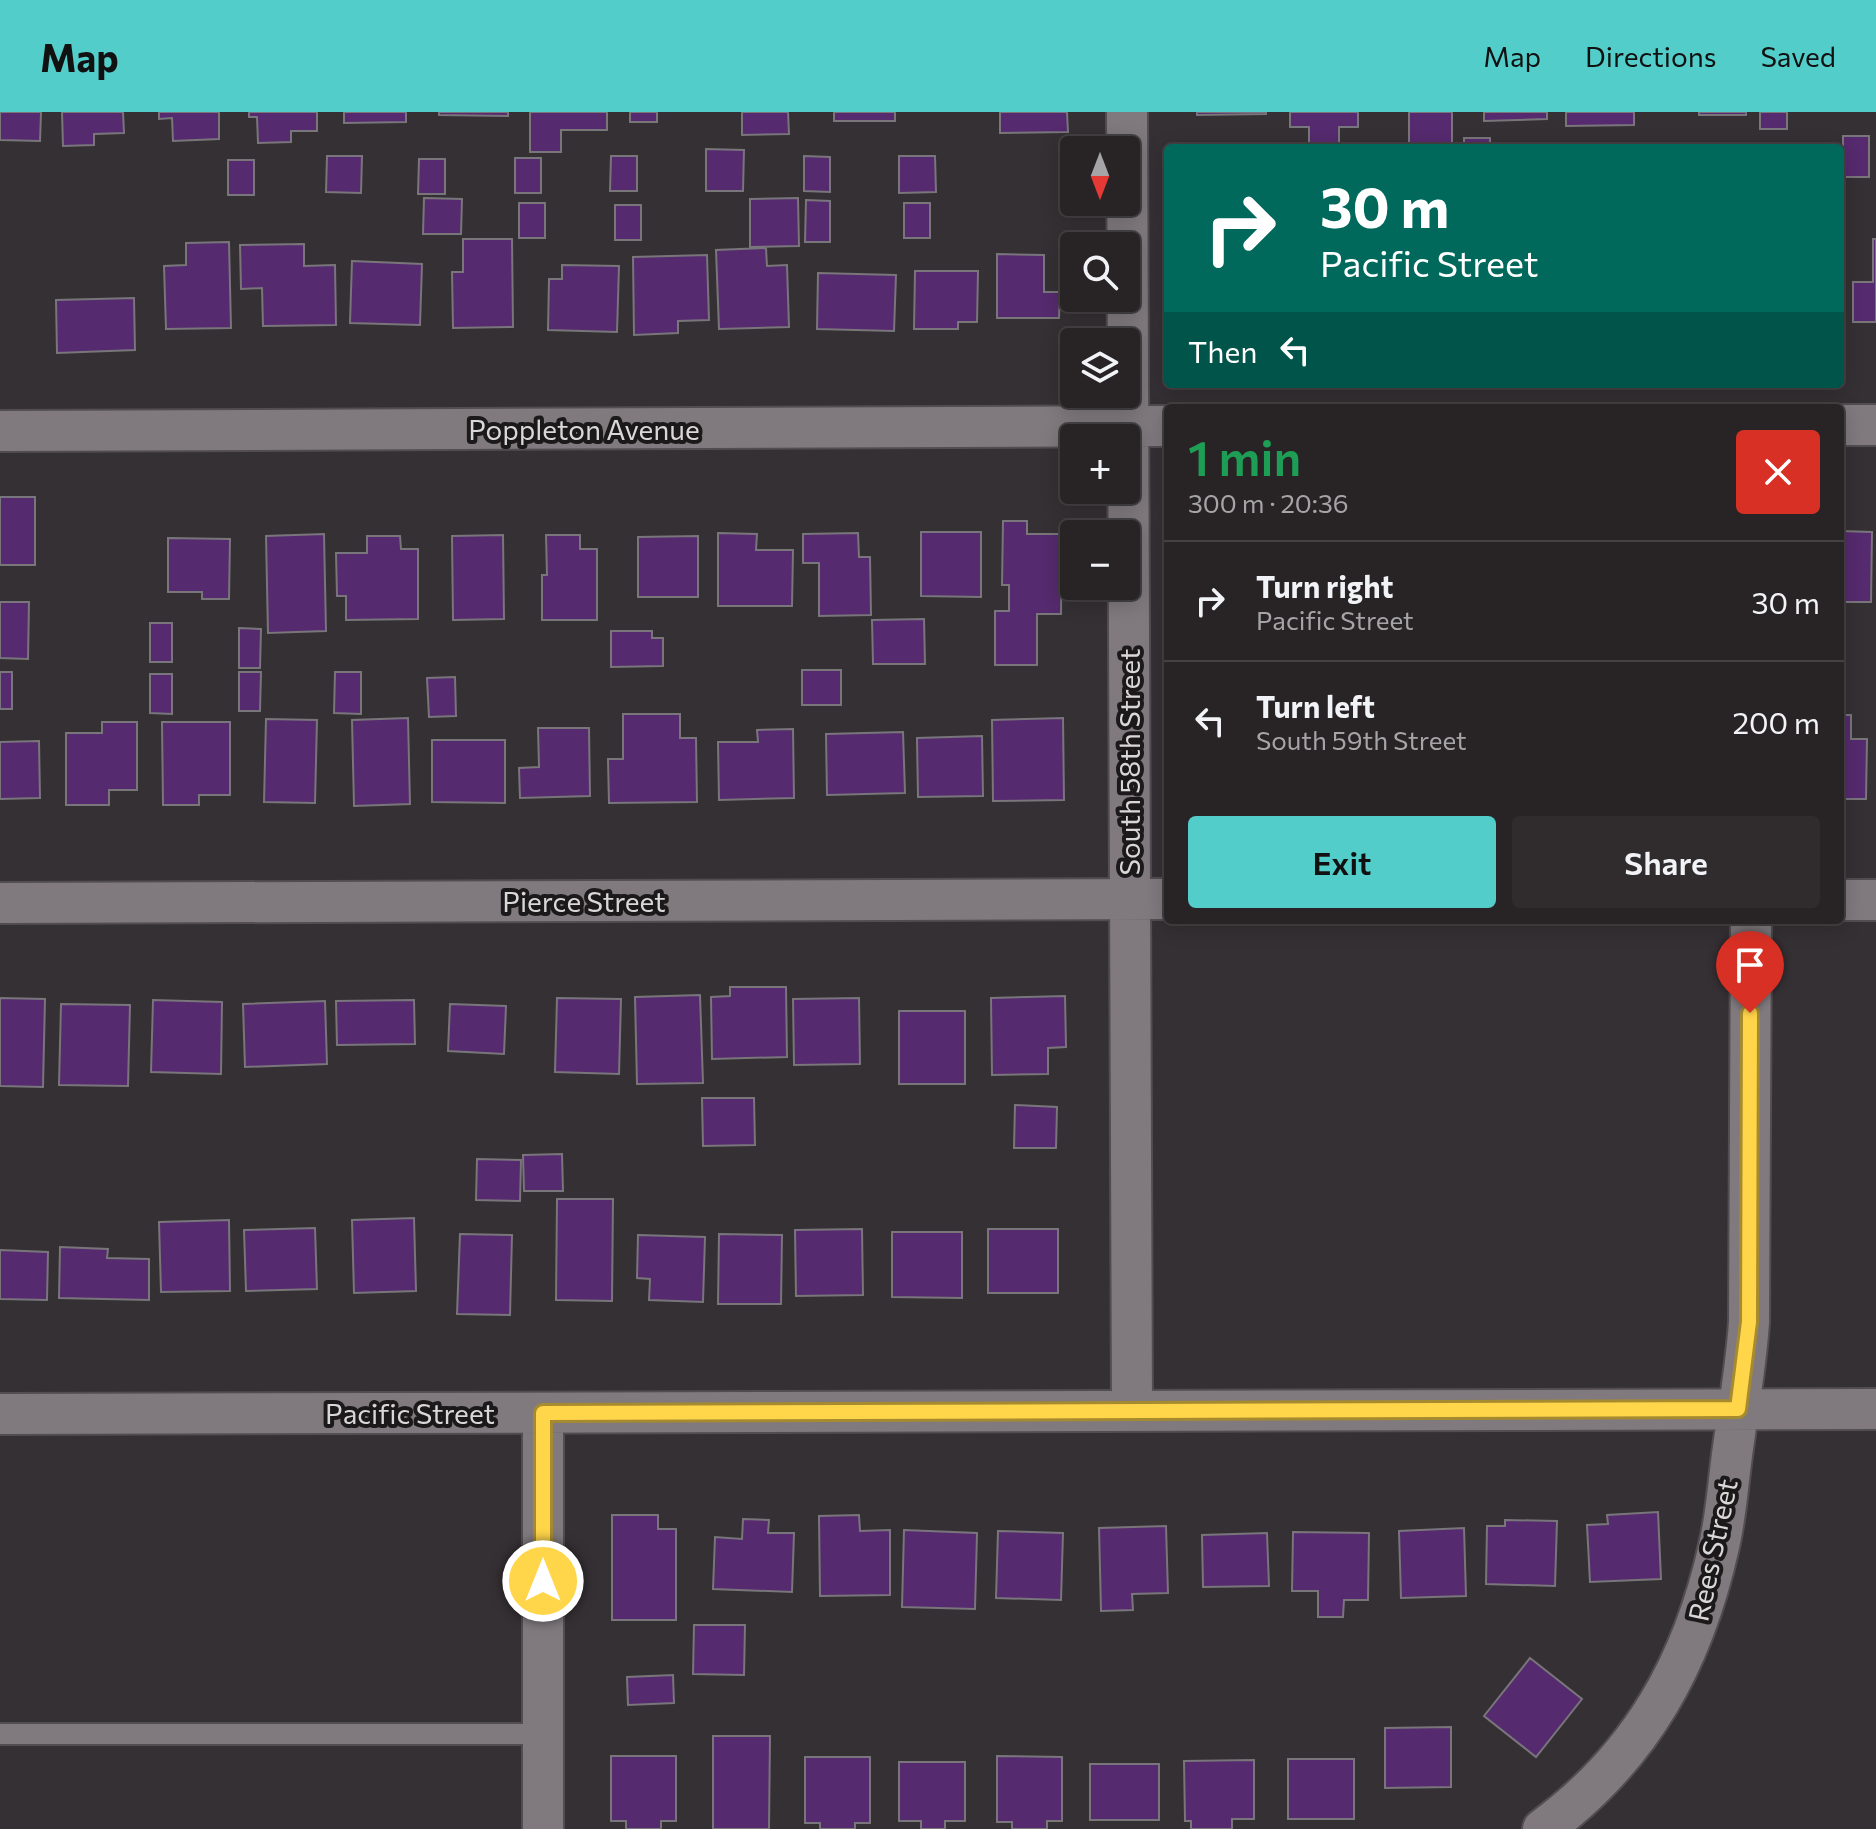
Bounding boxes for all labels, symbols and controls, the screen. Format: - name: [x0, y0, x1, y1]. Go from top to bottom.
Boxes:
- text: Map: [40, 33, 119, 80]
- text: Map: [1483, 39, 1541, 73]
- text: Directions: [1585, 39, 1716, 73]
- text: Saved: [1760, 39, 1836, 73]
- north arrow: [1060, 136, 1140, 216]
- map controls: [1060, 136, 1140, 600]
- text: 30 m: [1320, 171, 1449, 240]
- icon: right: [1188, 176, 1292, 280]
- button: search: [1060, 232, 1140, 312]
- text: Pacific Street: [1320, 240, 1538, 284]
- button: layers: [1060, 328, 1140, 408]
- icon: left: [1273, 328, 1317, 372]
- text: Then: [1188, 332, 1257, 369]
- street label: Poppleton Avenue: [468, 412, 700, 446]
- button: +: [1060, 424, 1140, 504]
- text: 1 min: [1188, 427, 1301, 486]
- button: close: [1736, 430, 1820, 514]
- text: 300 m · 20:36: [1188, 487, 1349, 518]
- button: −: [1060, 520, 1140, 600]
- text: Turn right: [1256, 567, 1393, 604]
- icon: right: [1188, 579, 1232, 623]
- text: 30 m: [1751, 583, 1820, 620]
- text: Pacific Street: [1256, 604, 1414, 635]
- street label: South 58th Street: [1112, 649, 1146, 875]
- text: Turn left: [1256, 687, 1375, 724]
- icon: left: [1188, 699, 1232, 743]
- text: 200 m: [1732, 703, 1820, 740]
- text: South 59th Street: [1256, 724, 1467, 755]
- button: Exit: [1188, 816, 1496, 908]
- button: Share: [1512, 816, 1820, 908]
- street label: Pierce Street: [502, 884, 666, 918]
- pin: [1716, 931, 1784, 1013]
- icon: arrive: [1728, 943, 1772, 987]
- street label: Pacific Street: [325, 1396, 495, 1430]
- street label: Rees Street: [1680, 1476, 1744, 1624]
- position arrow: [501, 1539, 585, 1623]

